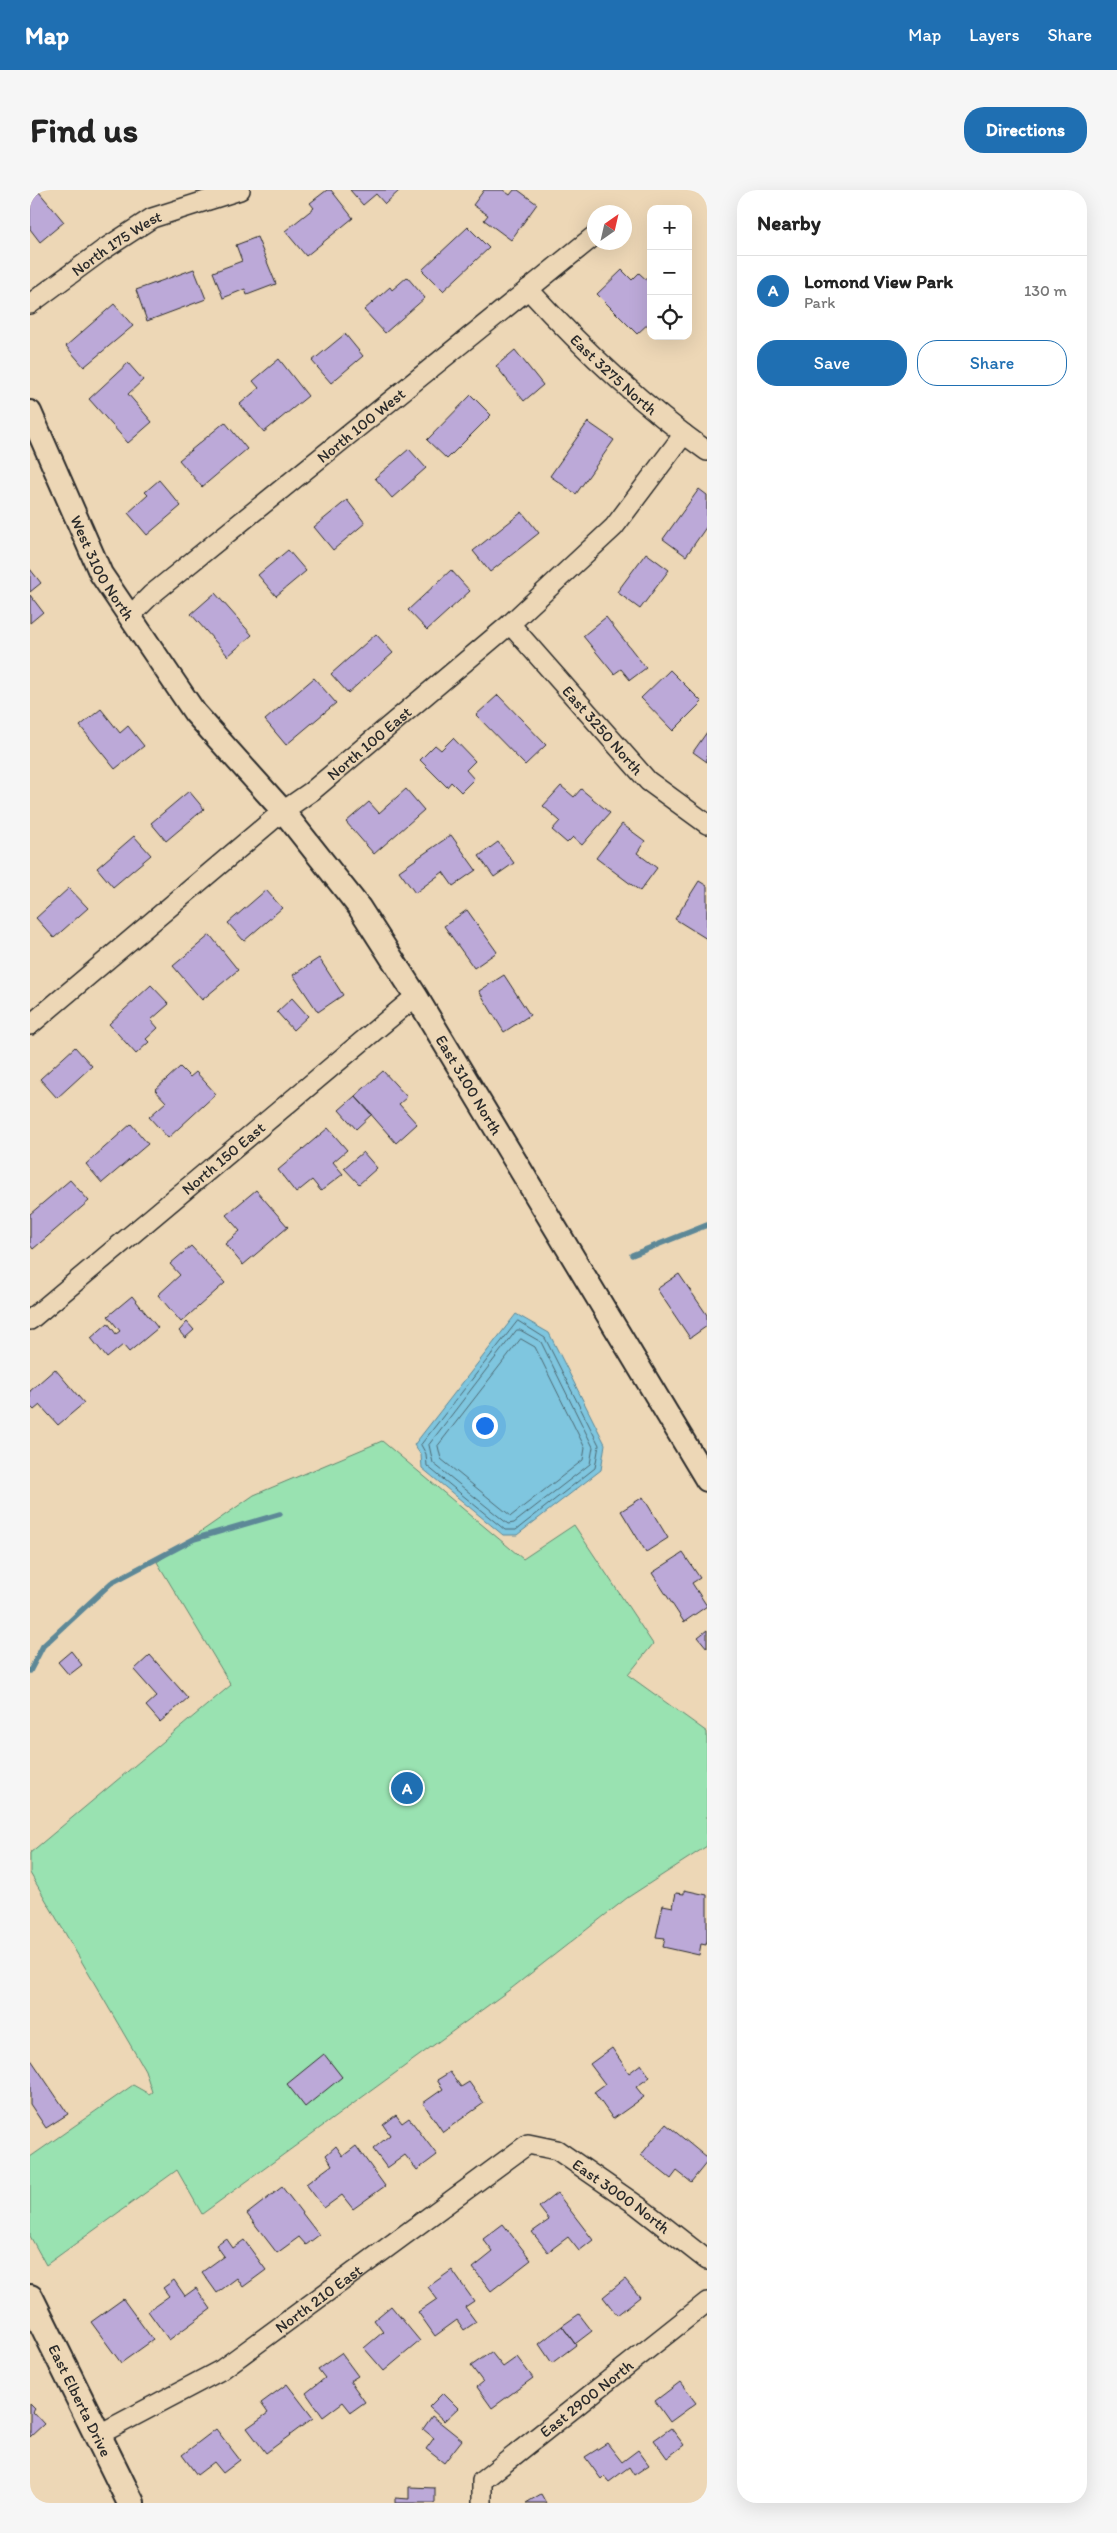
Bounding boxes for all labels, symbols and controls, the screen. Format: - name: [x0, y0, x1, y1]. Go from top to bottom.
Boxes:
- text: Map: [25, 21, 69, 50]
- text: Map: [908, 24, 941, 46]
- text: Layers: [969, 24, 1019, 46]
- text: Share: [1047, 24, 1092, 46]
- button: Directions: [964, 107, 1087, 153]
- text: Find us: [30, 109, 138, 151]
- north arrow: [587, 205, 632, 250]
- map controls: [647, 205, 692, 340]
- button: +: [647, 205, 692, 250]
- street label: North 175 West: [67, 206, 164, 280]
- text: Nearby: [757, 210, 821, 235]
- button: −: [647, 250, 692, 295]
- text: Lomond View Park: [804, 270, 953, 293]
- text: A: [768, 281, 778, 300]
- text: 130 m: [1024, 281, 1067, 300]
- text: Park: [804, 293, 835, 312]
- button: locate: [647, 295, 692, 340]
- street label: East 3275 North: [567, 330, 662, 419]
- button: Save: [757, 340, 907, 386]
- button: Share: [917, 340, 1067, 386]
- street label: North 100 West: [313, 384, 409, 467]
- street label: West 3100 North: [67, 512, 139, 624]
- street label: East 3250 North: [559, 681, 648, 779]
- street label: North 100 East: [323, 702, 415, 784]
- street label: East 3100 North: [432, 1031, 507, 1139]
- street label: North 150 East: [177, 1118, 269, 1198]
- your location: [472, 1413, 498, 1439]
- pin: A: [391, 1769, 423, 1807]
- street label: East 3000 North: [569, 2154, 675, 2237]
- street label: North 210 East: [271, 2260, 366, 2337]
- street label: East Elberta Drive: [45, 2341, 116, 2460]
- street label: East 2900 North: [536, 2355, 637, 2441]

